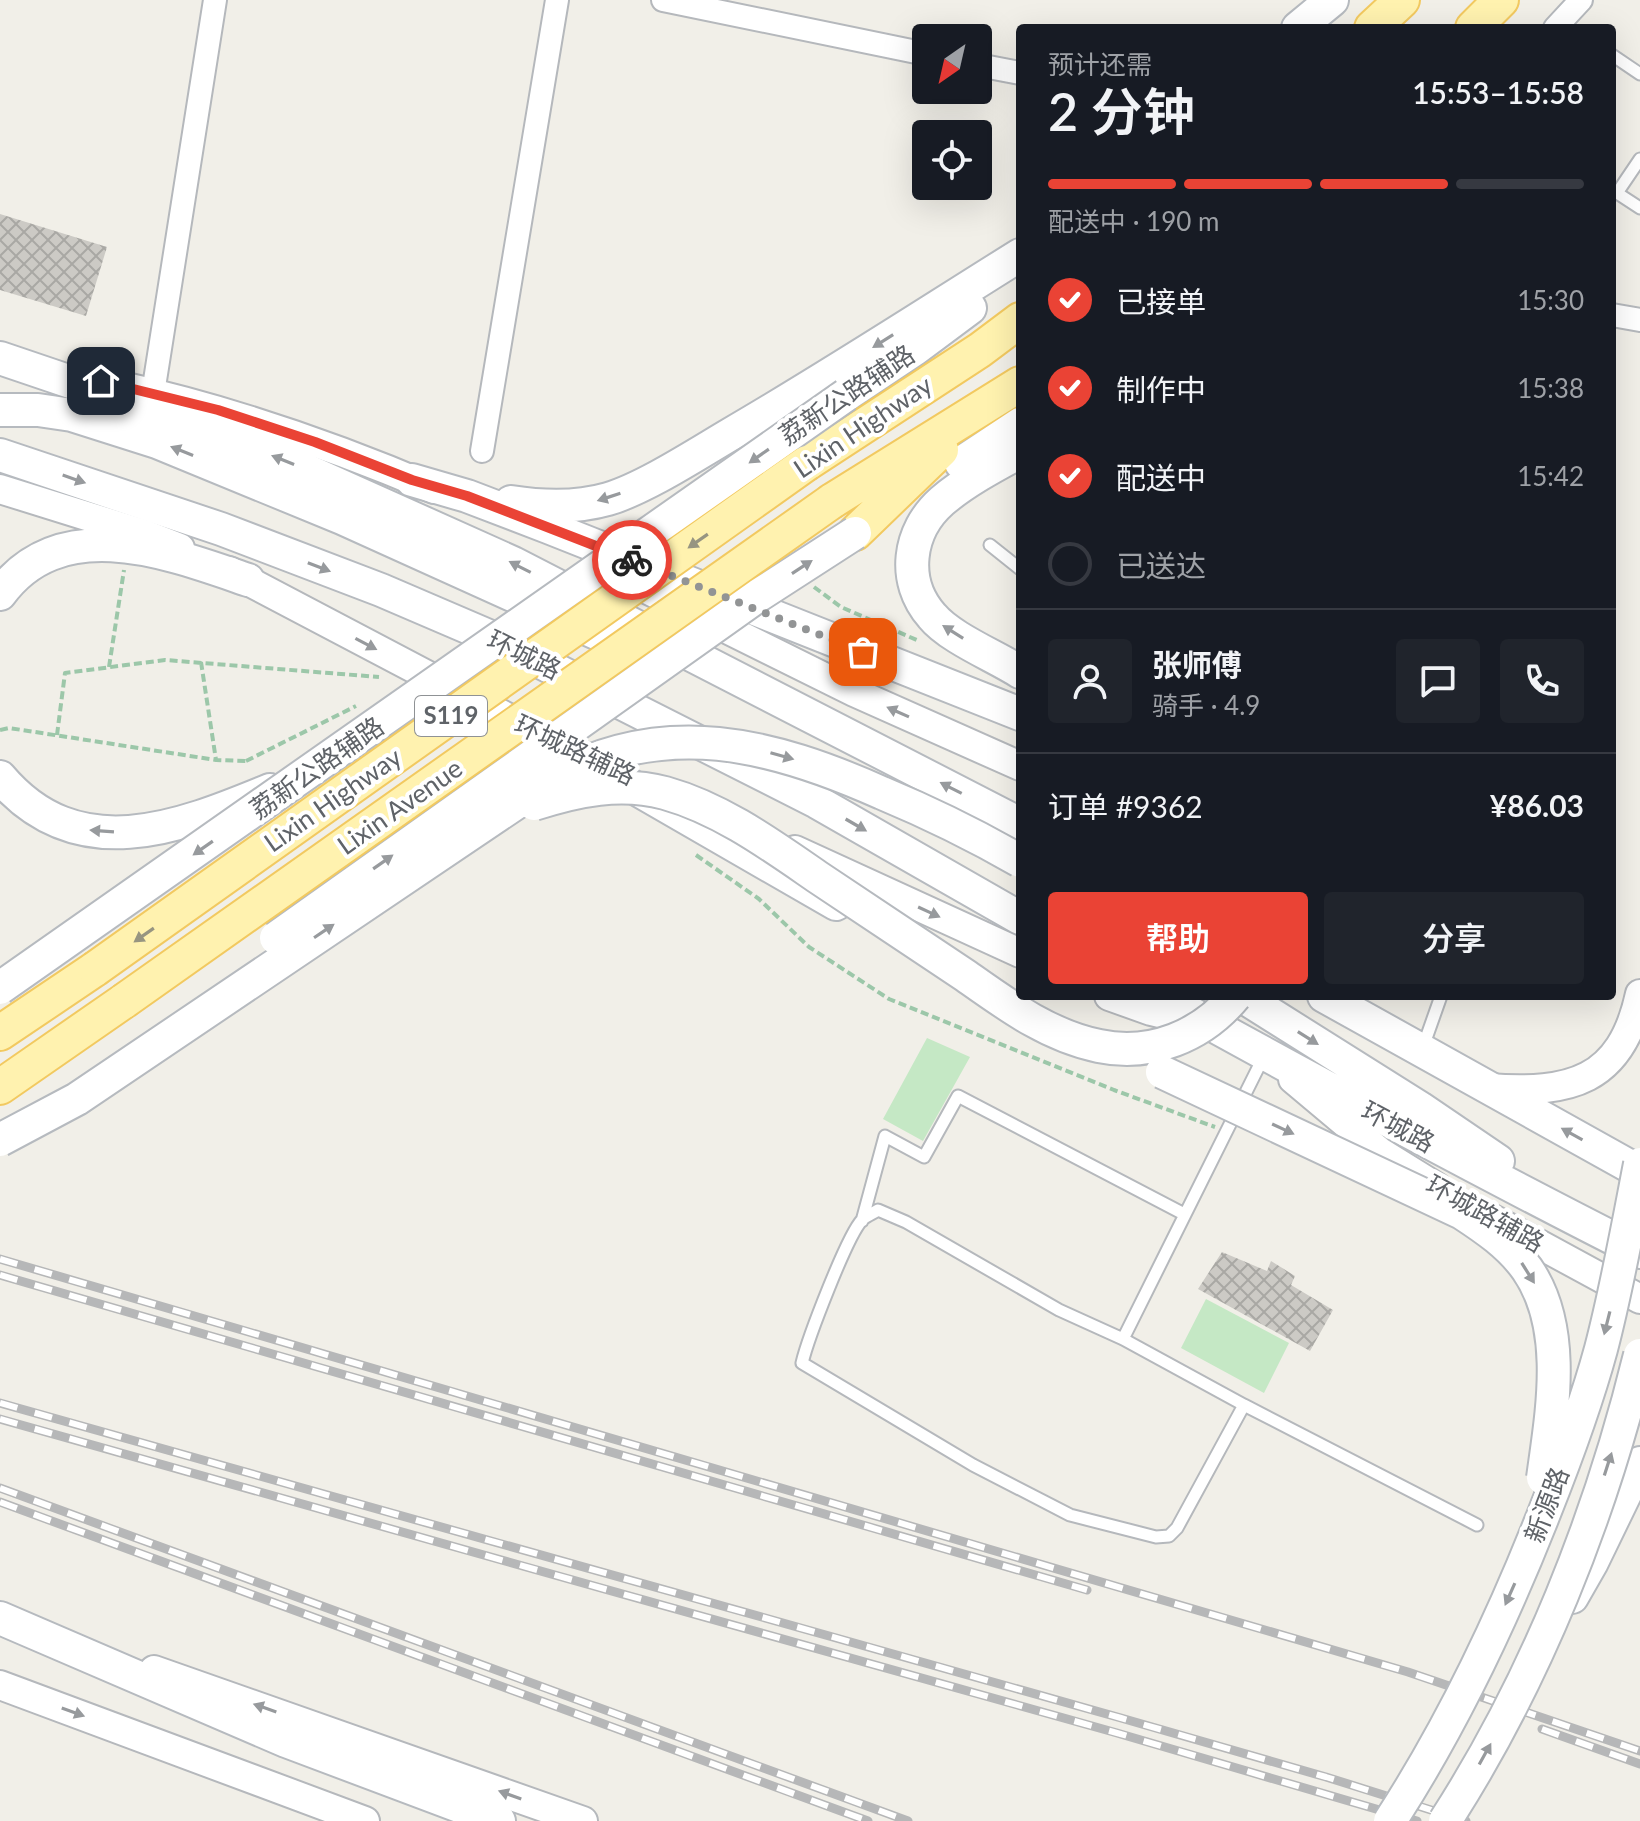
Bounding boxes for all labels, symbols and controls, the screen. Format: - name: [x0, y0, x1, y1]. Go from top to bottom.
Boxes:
- north arrow: [912, 24, 992, 104]
- map controls: [912, 24, 992, 200]
- text: 预计还需: [1048, 48, 1152, 80]
- text: 15:53–15:58: [1412, 74, 1584, 110]
- text: 2 分钟: [1048, 80, 1195, 142]
- button: locate: [912, 120, 992, 200]
- text: 配送中 · 190 m: [1048, 205, 1219, 237]
- icon: check: [1048, 278, 1092, 322]
- text: 已接单: [1116, 283, 1206, 319]
- text: 15:30: [1517, 284, 1584, 316]
- one-way arrow: [872, 333, 894, 347]
- street label: 荔新公路辅路: [773, 337, 920, 451]
- pin: [67, 347, 135, 415]
- icon: home: [79, 359, 123, 403]
- icon: check: [1048, 366, 1092, 410]
- street label: Lixin Highway: [787, 368, 938, 484]
- text: 制作中: [1116, 371, 1206, 407]
- text: 15:38: [1517, 372, 1584, 404]
- one-way arrow: [170, 445, 194, 458]
- one-way arrow: [749, 448, 770, 463]
- one-way arrow: [271, 454, 295, 467]
- icon: check: [1048, 454, 1092, 498]
- text: 配送中: [1116, 459, 1206, 495]
- text: 15:42: [1517, 460, 1584, 492]
- one-way arrow: [63, 473, 87, 485]
- one-way arrow: [597, 491, 621, 504]
- courier: [592, 520, 672, 600]
- one-way arrow: [687, 533, 709, 549]
- icon: bike: [610, 538, 654, 582]
- text: 已送达: [1116, 547, 1206, 583]
- one-way arrow: [509, 560, 532, 574]
- one-way arrow: [791, 560, 812, 575]
- one-way arrow: [307, 561, 331, 574]
- pin: [829, 618, 897, 686]
- street label: 环城路: [482, 623, 567, 686]
- one-way arrow: [942, 626, 964, 640]
- icon: bag: [841, 630, 885, 674]
- one-way arrow: [354, 638, 377, 651]
- button: person: [1048, 639, 1132, 723]
- button: chat: [1396, 639, 1480, 723]
- button: phone: [1500, 639, 1584, 723]
- text: 张师傅: [1152, 646, 1242, 682]
- text: 骑手 · 4.9: [1152, 689, 1260, 721]
- road number: S119: [415, 696, 487, 736]
- one-way arrow: [886, 705, 909, 719]
- street label: 环城路辅路: [510, 707, 641, 791]
- street label: 荔新公路辅路: [243, 709, 390, 825]
- street label: Lixin Highway: [258, 740, 408, 858]
- one-way arrow: [770, 750, 794, 763]
- street label: Lixin Avenue: [331, 751, 468, 861]
- one-way arrow: [939, 782, 962, 795]
- text: ¥86.03: [1490, 787, 1584, 823]
- text: 订单 #9362: [1048, 788, 1203, 824]
- one-way arrow: [844, 818, 867, 831]
- one-way arrow: [89, 824, 114, 837]
- one-way arrow: [193, 840, 214, 855]
- one-way arrow: [372, 854, 394, 870]
- button: 帮助: [1048, 892, 1308, 984]
- button: 分享: [1324, 892, 1584, 984]
- one-way arrow: [918, 905, 941, 918]
- one-way arrow: [314, 924, 335, 939]
- one-way arrow: [133, 926, 154, 942]
- one-way arrow: [1298, 1030, 1319, 1045]
- street label: 环城路: [1357, 1094, 1440, 1159]
- one-way arrow: [1271, 1122, 1295, 1136]
- one-way arrow: [1560, 1128, 1583, 1141]
- street label: 环城路辅路: [1421, 1168, 1550, 1259]
- one-way arrow: [1520, 1262, 1534, 1284]
- one-way arrow: [1600, 1311, 1613, 1336]
- one-way arrow: [1603, 1452, 1615, 1476]
- street label: 新源路: [1517, 1462, 1575, 1547]
- one-way arrow: [1503, 1582, 1517, 1606]
- one-way arrow: [253, 1701, 277, 1713]
- one-way arrow: [61, 1706, 85, 1719]
- one-way arrow: [1478, 1743, 1492, 1765]
- one-way arrow: [498, 1788, 522, 1801]

